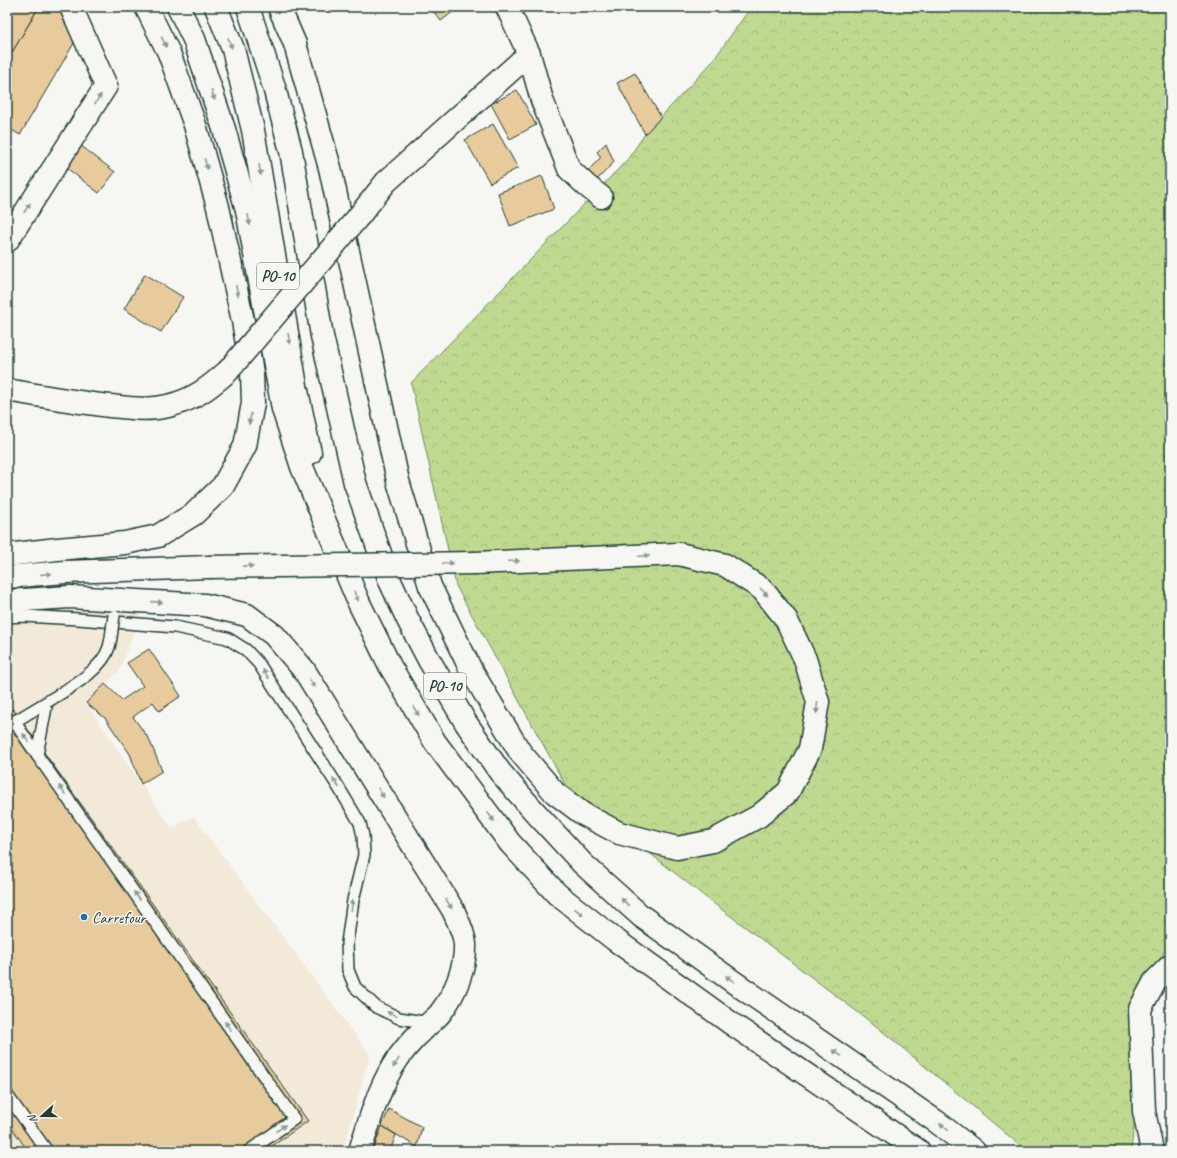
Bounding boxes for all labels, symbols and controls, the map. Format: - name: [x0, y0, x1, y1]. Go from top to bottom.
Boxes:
- one-way arrow: [161, 36, 167, 48]
- one-way arrow: [228, 38, 234, 50]
- one-way arrow: [210, 89, 216, 101]
- one-way arrow: [94, 94, 102, 104]
- one-way arrow: [203, 159, 209, 171]
- one-way arrow: [257, 164, 263, 176]
- one-way arrow: [24, 202, 31, 214]
- one-way arrow: [246, 214, 252, 227]
- road number: PO-10: [257, 263, 299, 289]
- one-way arrow: [234, 285, 240, 297]
- one-way arrow: [286, 333, 292, 346]
- one-way arrow: [247, 413, 253, 425]
- one-way arrow: [638, 552, 650, 559]
- one-way arrow: [508, 558, 520, 565]
- one-way arrow: [442, 560, 454, 567]
- one-way arrow: [242, 563, 254, 570]
- one-way arrow: [40, 571, 52, 577]
- one-way arrow: [759, 587, 768, 597]
- one-way arrow: [352, 590, 359, 602]
- one-way arrow: [151, 598, 163, 605]
- one-way arrow: [262, 669, 270, 679]
- road number: PO-10: [424, 673, 466, 699]
- one-way arrow: [309, 677, 316, 689]
- one-way arrow: [813, 702, 820, 714]
- one-way arrow: [413, 705, 420, 717]
- one-way arrow: [22, 733, 30, 743]
- one-way arrow: [333, 778, 340, 789]
- one-way arrow: [58, 785, 66, 795]
- one-way arrow: [377, 788, 385, 798]
- one-way arrow: [487, 812, 495, 823]
- one-way arrow: [133, 891, 141, 902]
- one-way arrow: [620, 897, 630, 907]
- one-way arrow: [446, 898, 453, 910]
- one-way arrow: [349, 899, 355, 911]
- one-way arrow: [574, 907, 585, 916]
- place label: Carrefour: [92, 908, 147, 928]
- marker: Carrefour: [79, 912, 89, 922]
- one-way arrow: [724, 975, 735, 983]
- one-way arrow: [386, 1011, 398, 1017]
- one-way arrow: [224, 1020, 232, 1031]
- one-way arrow: [832, 1049, 842, 1057]
- one-way arrow: [392, 1058, 399, 1069]
- north arrow: [22, 1096, 62, 1136]
- text: N: [24, 1112, 40, 1125]
- one-way arrow: [938, 1123, 949, 1131]
- one-way arrow: [276, 1124, 286, 1132]

